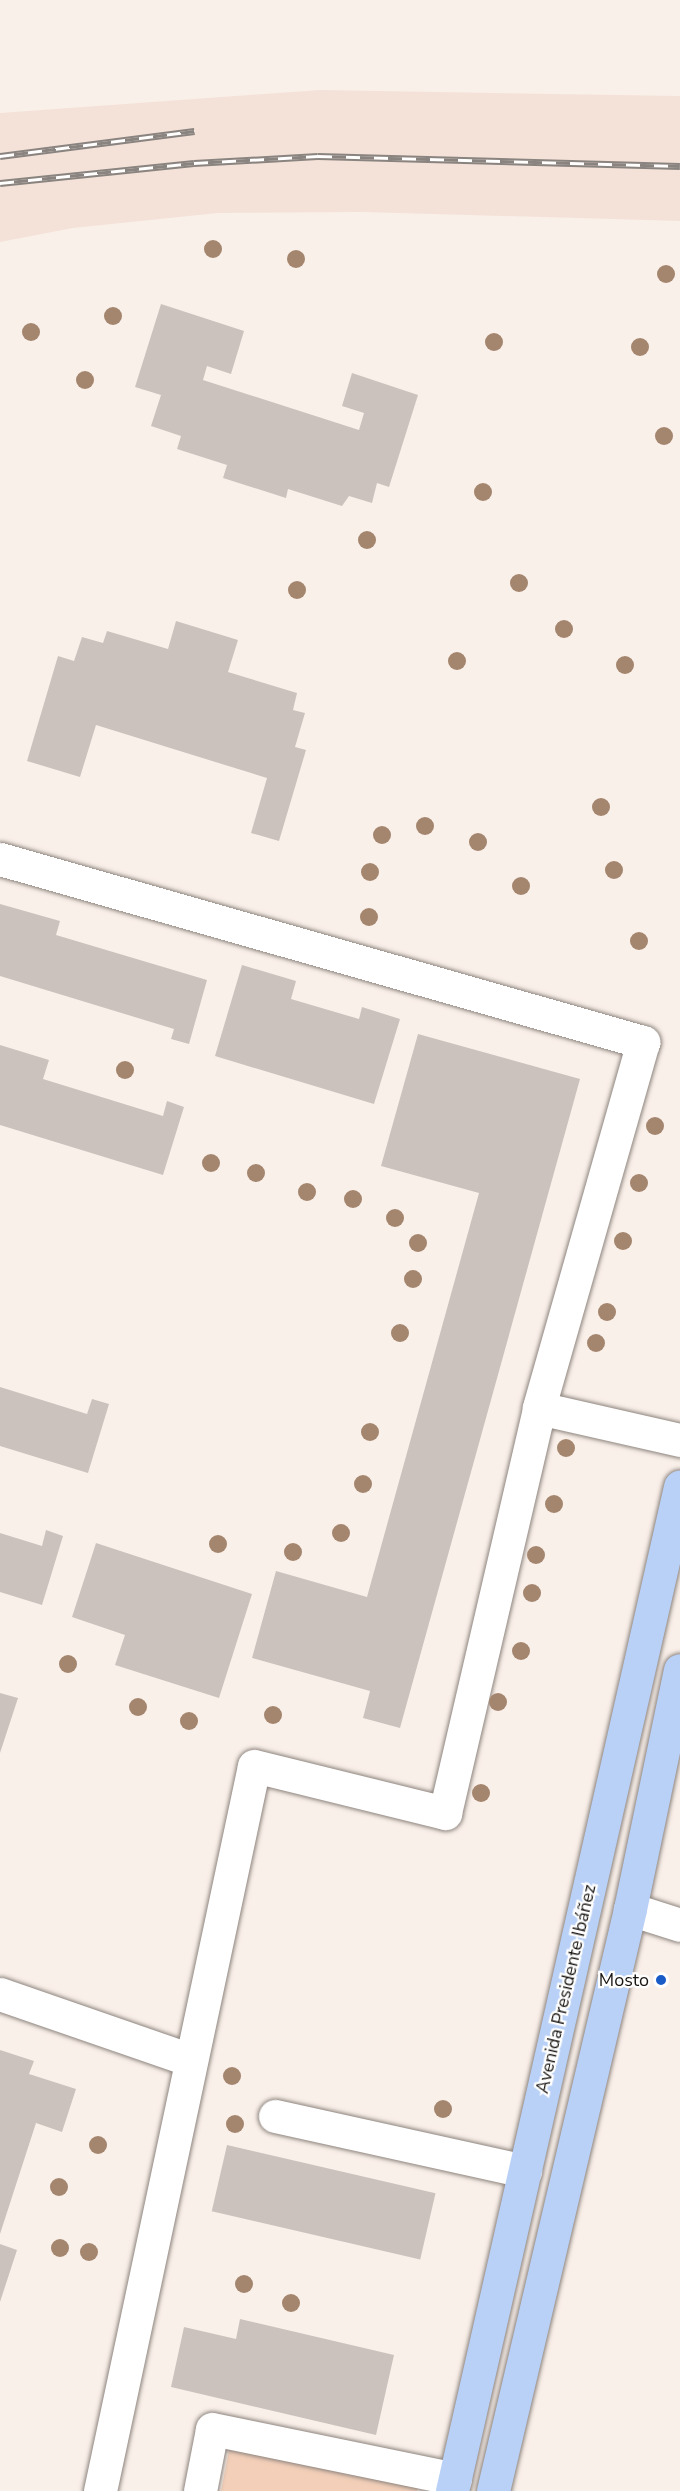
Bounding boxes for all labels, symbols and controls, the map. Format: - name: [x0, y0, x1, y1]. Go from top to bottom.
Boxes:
- street label: Avenida Presidente Ibáñez: [531, 1882, 601, 2096]
- place label: Mosto: [599, 1969, 649, 1991]
- marker: Mosto: [654, 1973, 668, 1987]

